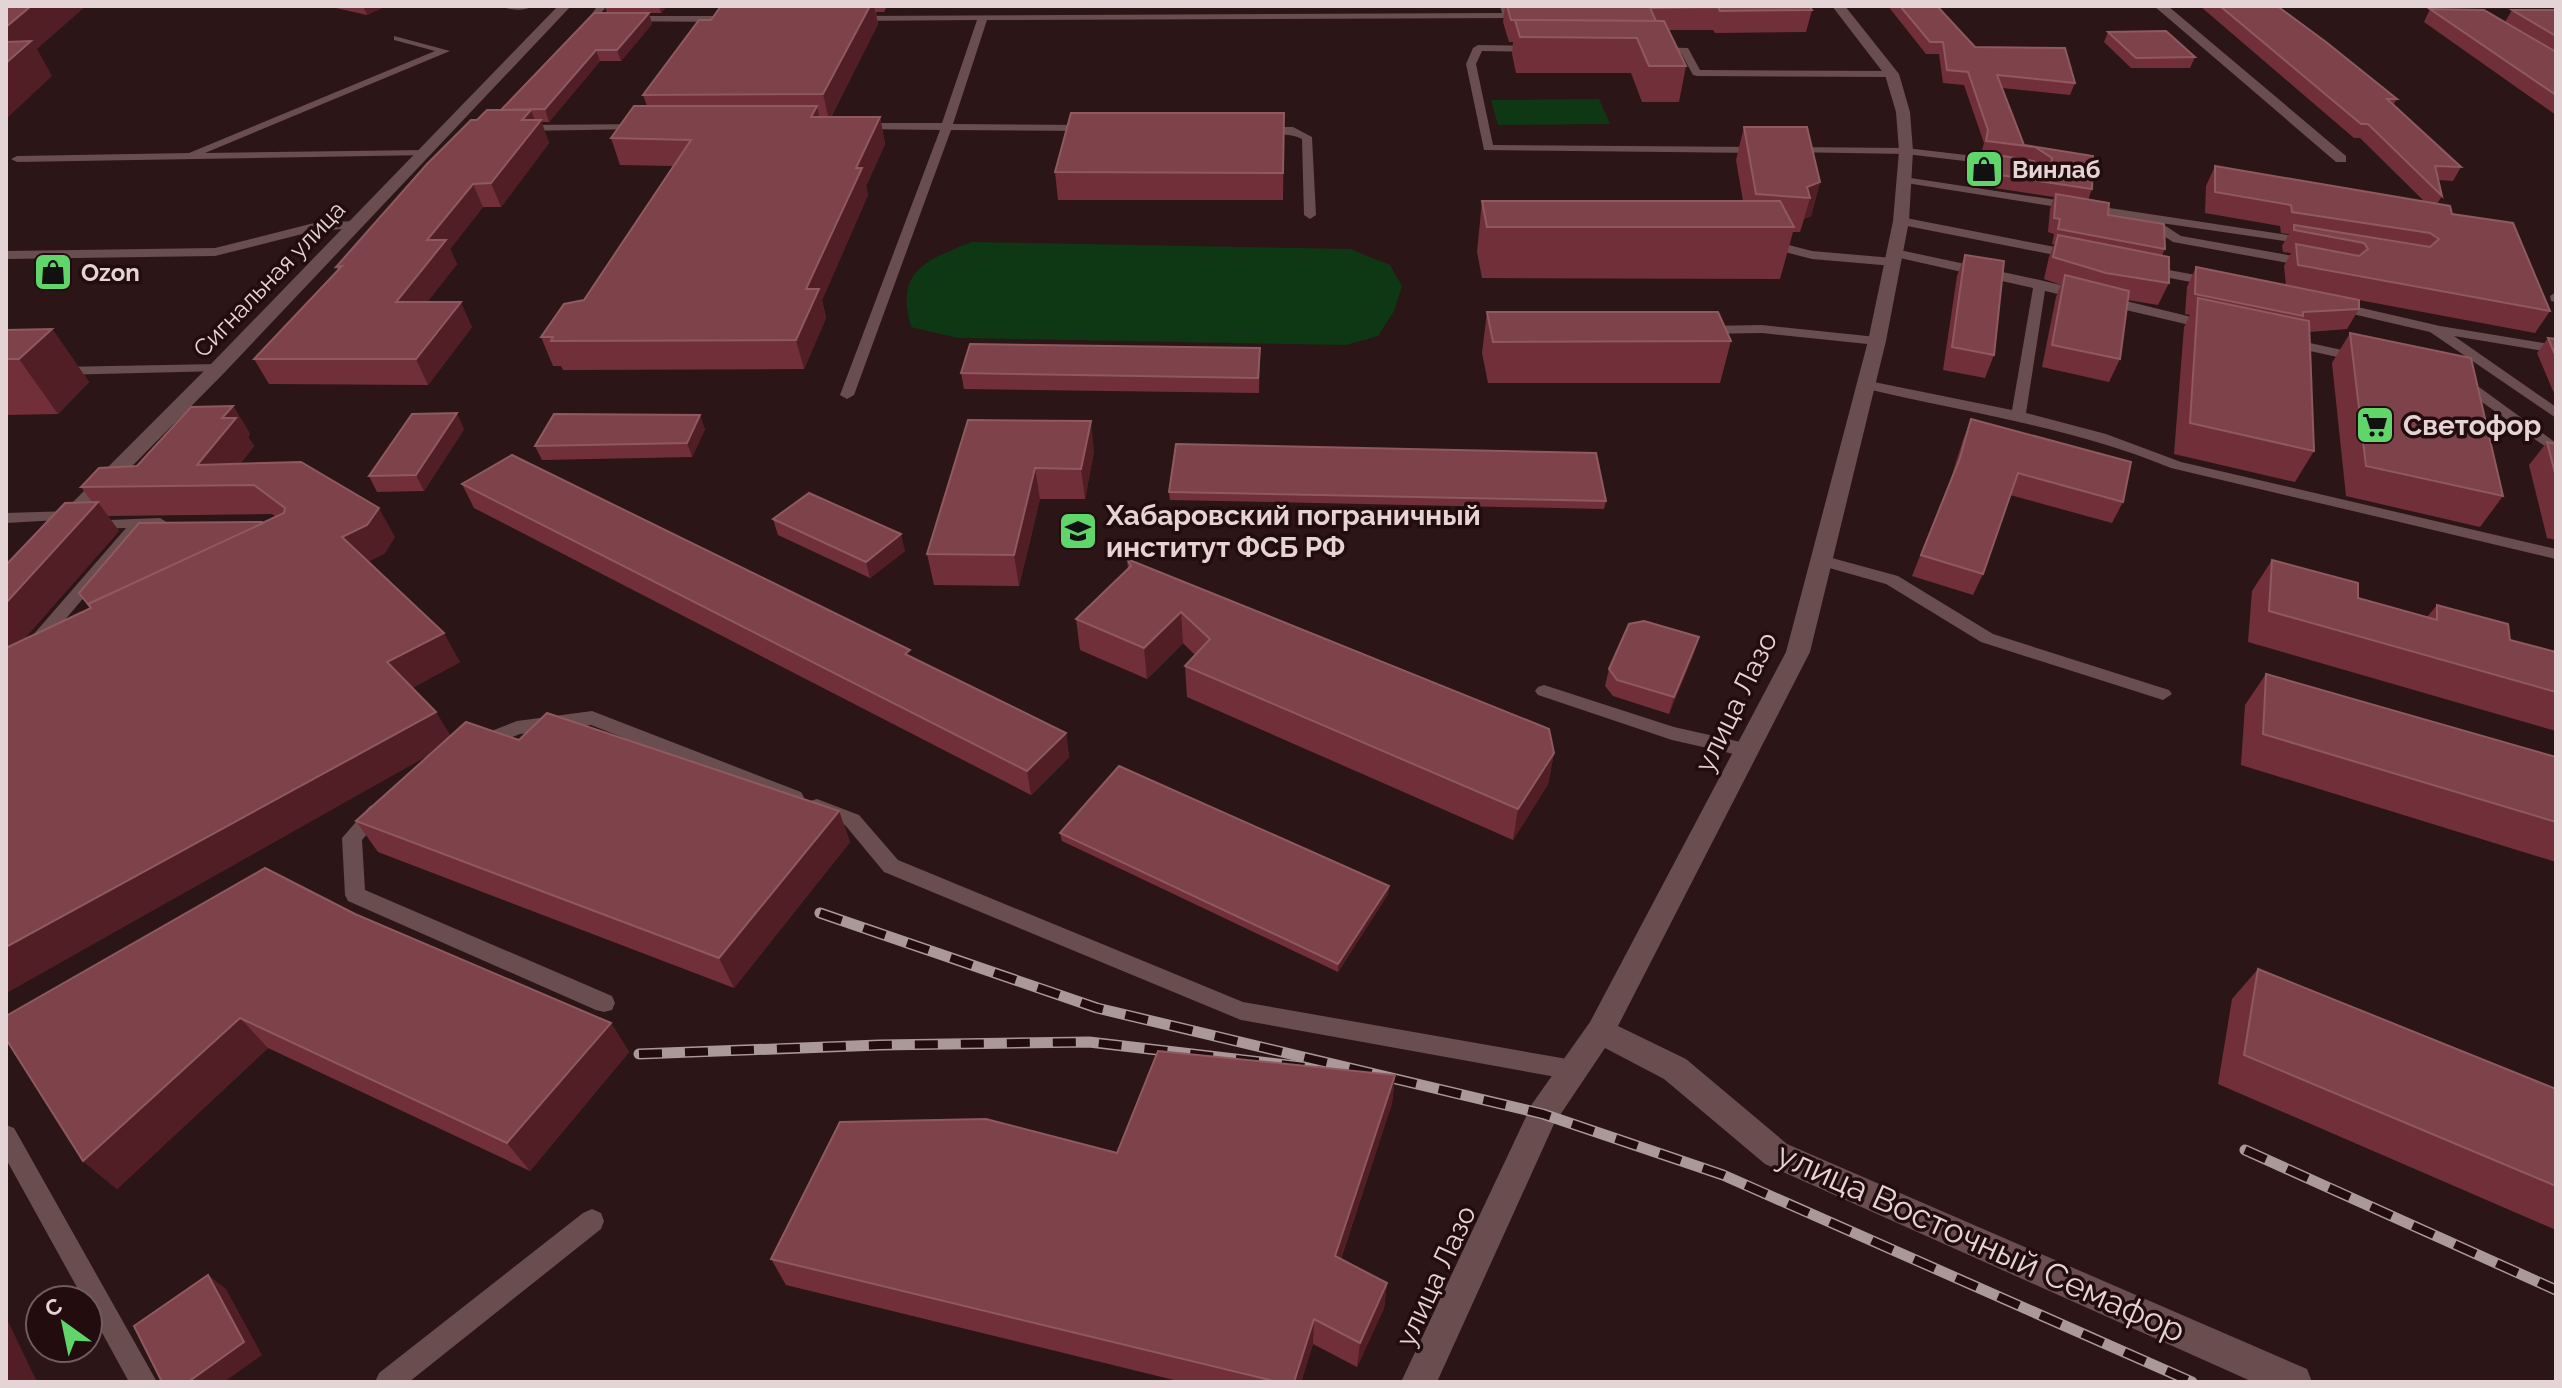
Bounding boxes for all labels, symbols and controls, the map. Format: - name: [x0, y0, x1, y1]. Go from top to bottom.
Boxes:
- shop icon: Винлаб: [1963, 148, 2005, 190]
- place label: Винлаб: [2012, 155, 2101, 184]
- street label: Сигнальная улица: [187, 195, 351, 363]
- shop icon: Ozon: [32, 251, 74, 293]
- place label: Ozon: [81, 258, 140, 287]
- supermarket icon: Светофор: [2354, 404, 2396, 446]
- place label: Светофор: [2403, 409, 2541, 442]
- place label: Хабаровский пограничный институт ФСБ РФ: [1105, 499, 1481, 564]
- school or university icon: Хабаровский пограничный институт ФСБ РФ: [1057, 510, 1099, 552]
- street label: улица Лазо: [1688, 627, 1784, 777]
- street label: улица Восточный Семафор: [1771, 1134, 2191, 1350]
- street label: улица Лазо: [1389, 1200, 1483, 1352]
- north arrow: [24, 1284, 104, 1364]
- text: С: [40, 1292, 67, 1322]

